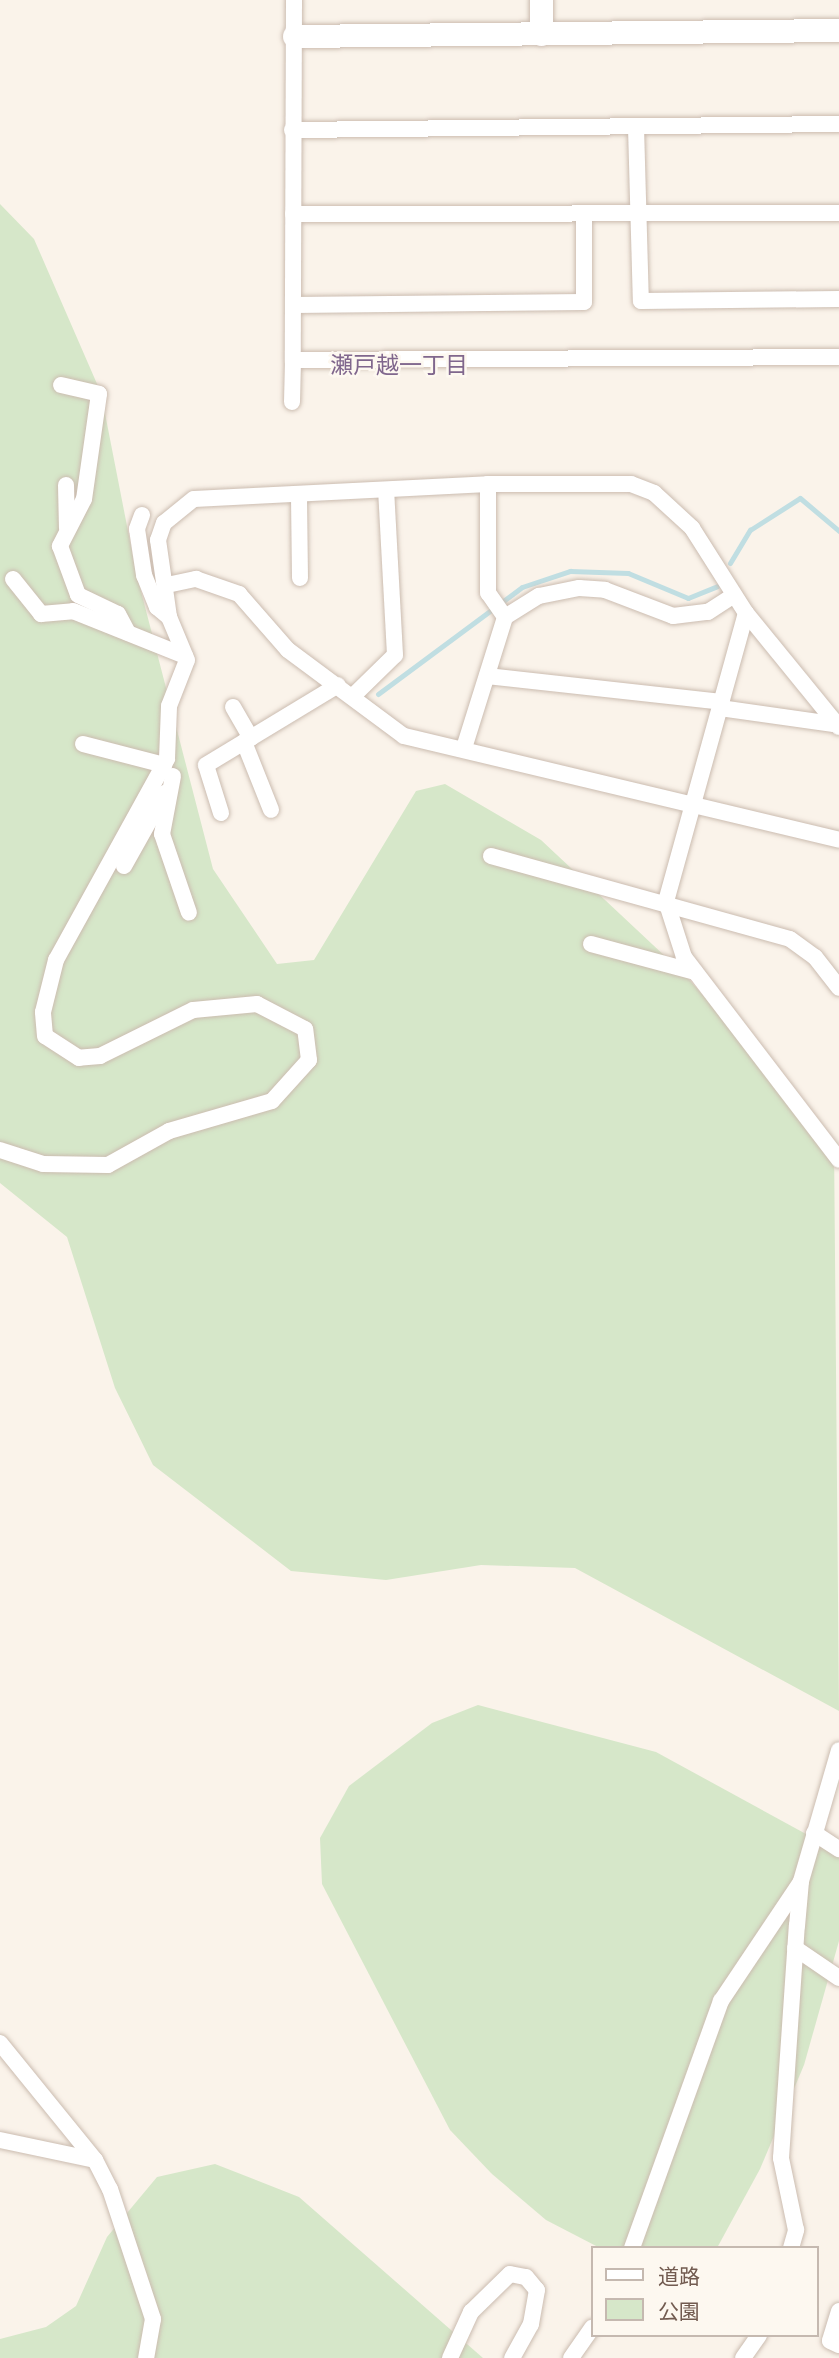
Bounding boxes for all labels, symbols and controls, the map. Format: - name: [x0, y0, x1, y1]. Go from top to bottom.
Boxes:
- district label: 瀬戸越一丁目: [330, 351, 468, 379]
- legend: [590, 2246, 818, 2337]
- text: 道路: [658, 2264, 700, 2290]
- text: 公園: [658, 2299, 700, 2325]

